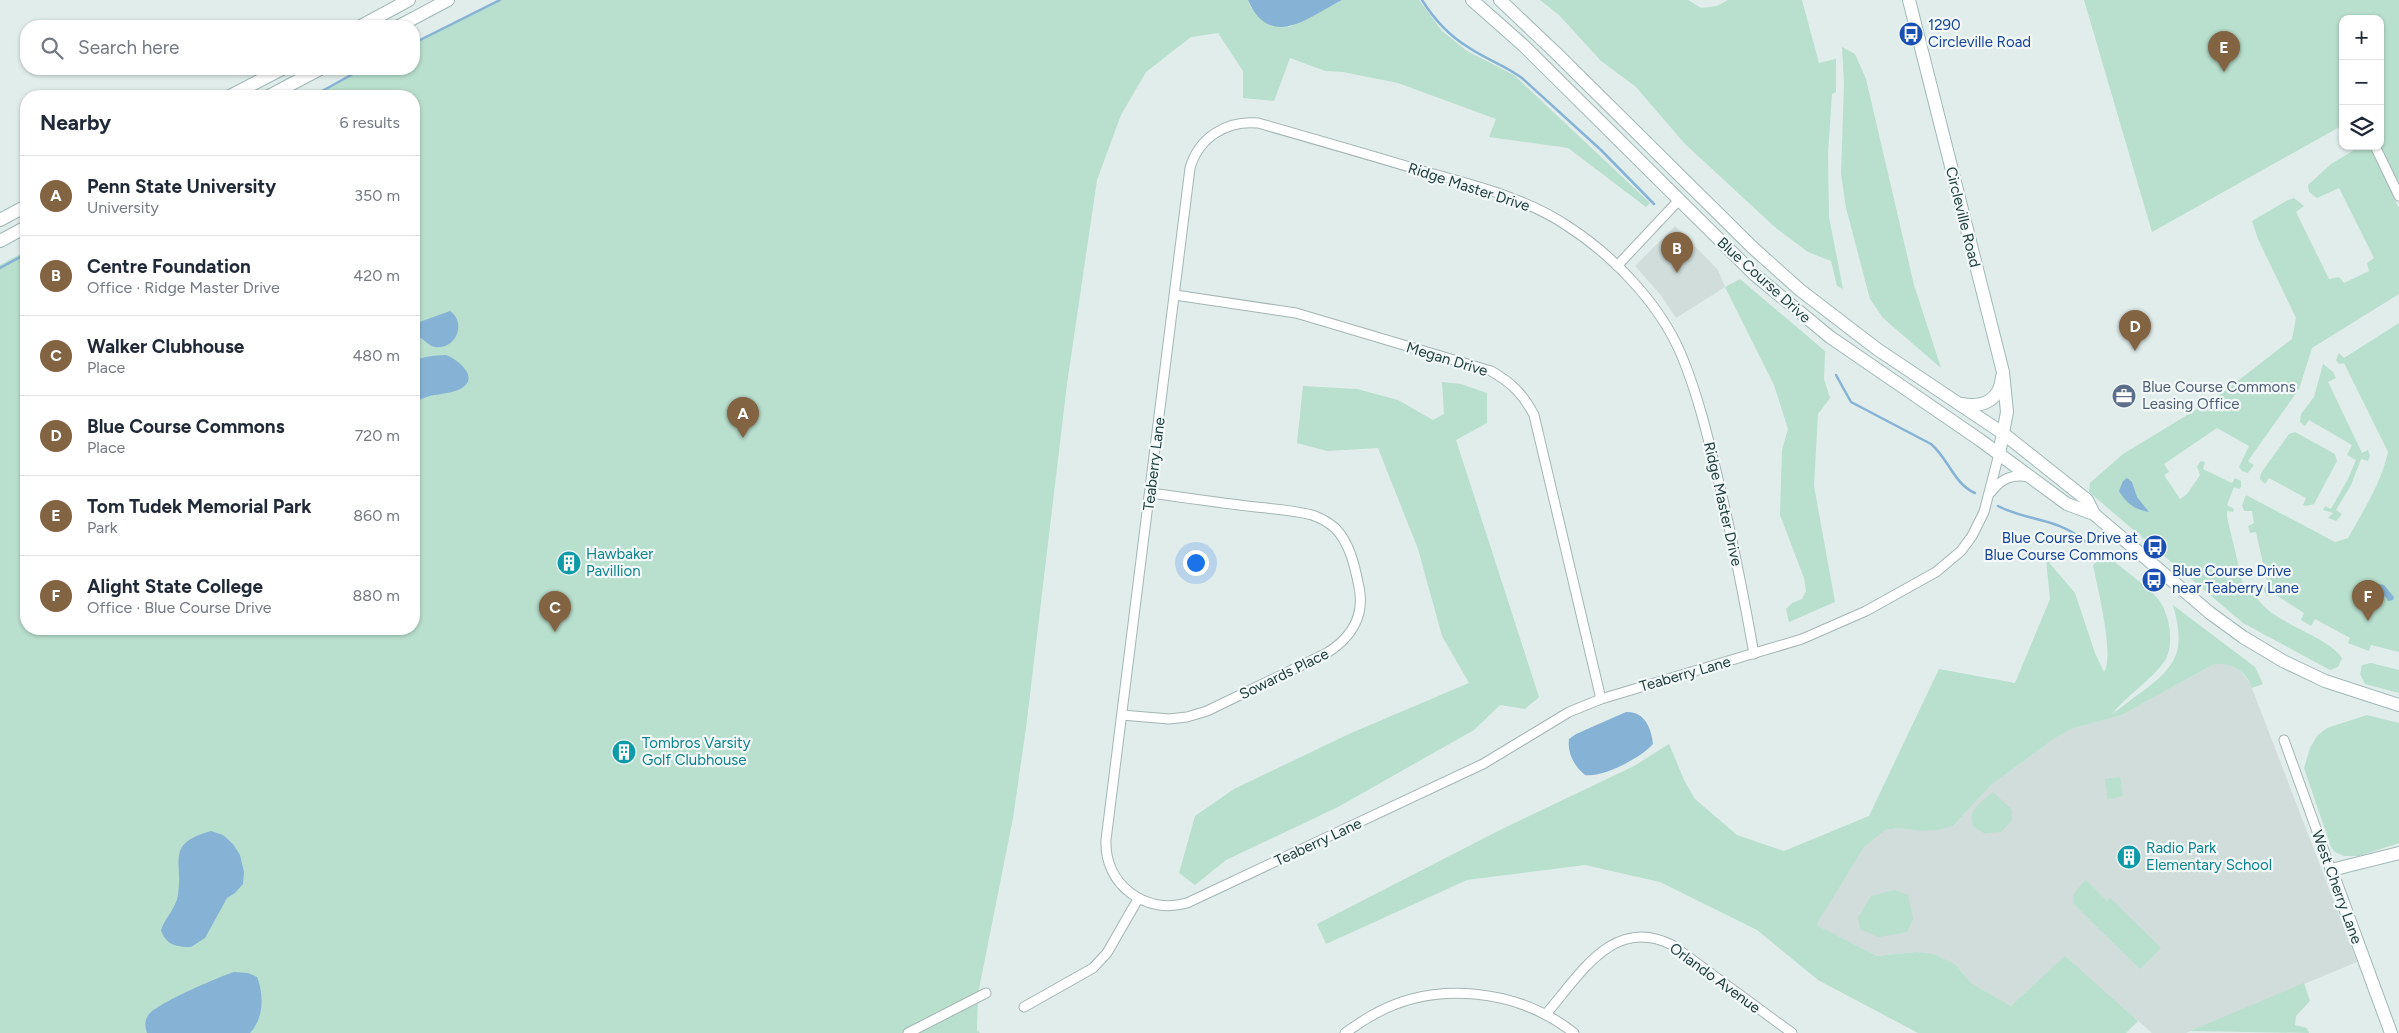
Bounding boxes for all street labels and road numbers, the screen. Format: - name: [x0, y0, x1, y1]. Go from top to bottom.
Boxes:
- street label: Ridge Master Drive: [1406, 159, 1532, 215]
- street label: Circleville Road: [1942, 165, 1984, 269]
- street label: Blue Course Drive: [1714, 233, 1814, 327]
- street label: Megan Drive: [1404, 338, 1490, 380]
- street label: Teaberry Lane: [1139, 416, 1169, 512]
- street label: Ridge Master Drive: [1700, 440, 1746, 568]
- street label: Sowards Place: [1236, 645, 1332, 703]
- street label: Teaberry Lane: [1637, 652, 1733, 696]
- street label: Teaberry Lane: [1272, 814, 1364, 870]
- street label: West Cherry Lane: [2308, 828, 2366, 946]
- street label: Orlando Avenue: [1666, 939, 1764, 1017]

